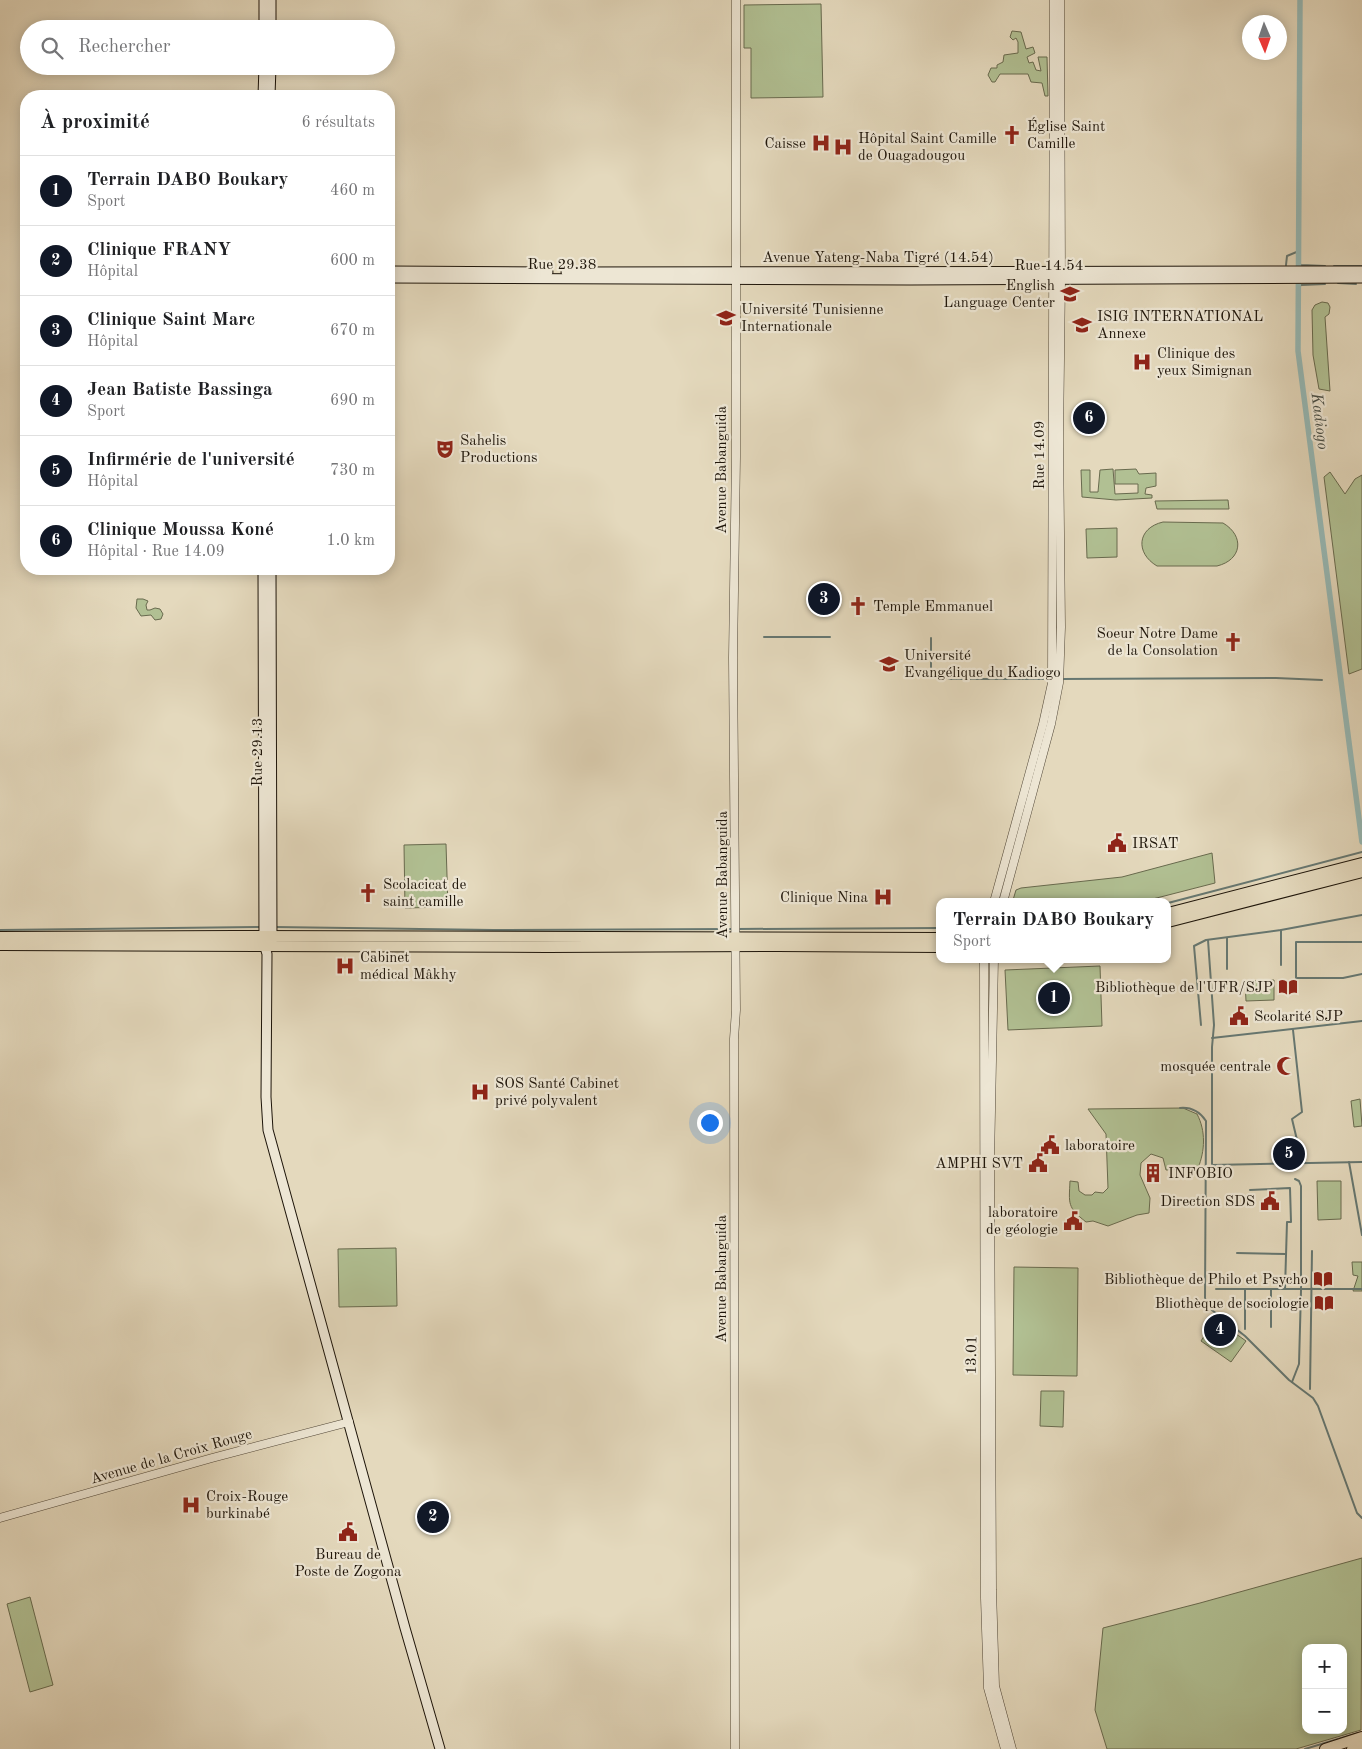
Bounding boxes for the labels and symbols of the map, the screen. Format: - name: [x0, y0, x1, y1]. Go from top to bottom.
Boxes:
- north arrow: [1242, 15, 1287, 60]
- place label: Église Saint Camille: [1027, 117, 1105, 152]
- church icon: Église Saint Camille: [1001, 124, 1023, 146]
- hospital icon: Caisse: [810, 132, 832, 154]
- place label: Hôpital Saint Camille de Ouagadougou: [858, 132, 997, 164]
- hospital icon: Hôpital Saint Camille de Ouagadougou: [832, 136, 854, 158]
- place label: Caisse: [765, 137, 806, 152]
- street label: Avenue Yateng-Naba Tigré (14.54): [762, 251, 994, 266]
- street label: Rue 29.38: [528, 258, 596, 273]
- street label: Rue 14.54: [1015, 259, 1083, 274]
- place label: English Language Center: [943, 279, 1055, 311]
- school or university icon: English Language Center: [1059, 283, 1081, 305]
- place label: Université Tunisienne Internationale: [741, 303, 884, 335]
- school or university icon: Université Tunisienne Internationale: [715, 307, 737, 329]
- place label: ISIG INTERNATIONAL Annexe: [1097, 310, 1263, 342]
- school or university icon: ISIG INTERNATIONAL Annexe: [1071, 314, 1093, 336]
- place label: Clinique des yeux Simignan: [1157, 347, 1252, 379]
- hospital icon: Clinique des yeux Simignan: [1131, 351, 1153, 373]
- water label: Kadiogo: [1307, 391, 1330, 450]
- pin: 6: [1073, 399, 1105, 437]
- street label: Avenue Babanguida: [715, 405, 730, 534]
- street label: Rue 14.09: [1033, 421, 1048, 489]
- place label: Sahelis Productions: [460, 434, 538, 466]
- theatre icon: Sahelis Productions: [434, 438, 456, 460]
- pin: 3: [808, 580, 840, 618]
- church icon: Temple Emmanuel: [847, 595, 869, 617]
- place label: Temple Emmanuel: [873, 600, 993, 615]
- place label: Soeur Notre Dame de la Consolation: [1097, 627, 1218, 659]
- church icon: Soeur Notre Dame de la Consolation: [1222, 631, 1244, 653]
- place label: Université Evangélique du Kadiogo: [904, 649, 1061, 681]
- school or university icon: Université Evangélique du Kadiogo: [878, 653, 900, 675]
- street label: Rue 29.13: [251, 718, 266, 786]
- street label: Avenue Babanguida: [716, 810, 731, 939]
- public building icon: IRSAT: [1106, 832, 1128, 854]
- place label: IRSAT: [1132, 837, 1178, 852]
- place label: Scolacicat de saint camille: [383, 878, 467, 910]
- church icon: Scolacicat de saint camille: [357, 882, 379, 904]
- hospital icon: Clinique Nina: [872, 886, 894, 908]
- place label: Clinique Nina: [780, 891, 869, 906]
- place label: Cabinet médical Mâkhy: [360, 951, 457, 983]
- hospital icon: Cabinet médical Mâkhy: [334, 955, 356, 977]
- library icon: Bibliothèque de l'UFR/SJP: [1277, 976, 1299, 998]
- pin: 1: [1038, 979, 1070, 1017]
- place label: Bibliothèque de l'UFR/SJP: [1095, 981, 1273, 996]
- public building icon: Scolarité SJP: [1228, 1005, 1250, 1027]
- place label: Scolarité SJP: [1254, 1010, 1343, 1025]
- mosque icon: mosquée centrale: [1275, 1055, 1297, 1077]
- place label: mosquée centrale: [1160, 1060, 1271, 1075]
- place label: SOS Santé Cabinet privé polyvalent: [495, 1077, 619, 1109]
- hospital icon: SOS Santé Cabinet privé polyvalent: [469, 1081, 491, 1103]
- your location: [697, 1110, 723, 1136]
- public building icon: laboratoire: [1039, 1134, 1061, 1156]
- pin: 5: [1273, 1135, 1305, 1173]
- place label: laboratoire: [1065, 1139, 1135, 1154]
- public building icon: AMPHI SVT: [1027, 1152, 1049, 1174]
- place label: AMPHI SVT: [935, 1157, 1023, 1172]
- building icon: INFOBIO: [1142, 1162, 1164, 1184]
- place label: INFOBIO: [1168, 1167, 1233, 1182]
- public building icon: Direction SDS: [1259, 1190, 1281, 1212]
- place label: Direction SDS: [1160, 1195, 1255, 1210]
- place label: laboratoire de géologie: [986, 1206, 1058, 1238]
- public building icon: laboratoire de géologie: [1062, 1210, 1084, 1232]
- street label: Avenue Babanguida: [715, 1214, 730, 1343]
- library icon: Bibliothèque de Philo et Psycho: [1312, 1268, 1334, 1290]
- place label: Bibliothèque de Philo et Psycho: [1104, 1273, 1308, 1288]
- library icon: Bliothèque de sociologie: [1313, 1292, 1335, 1314]
- place label: Bliothèque de sociologie: [1155, 1297, 1309, 1312]
- pin: 4: [1204, 1311, 1236, 1349]
- street label: 13.01: [965, 1335, 980, 1375]
- street label: Avenue de la Croix Rouge: [89, 1427, 254, 1488]
- place label: Croix-Rouge burkinabé: [206, 1490, 288, 1522]
- hospital icon: Croix-Rouge burkinabé: [180, 1494, 202, 1516]
- pin: 2: [417, 1498, 449, 1536]
- public building icon: Bureau de Poste de Zogona: [337, 1521, 359, 1543]
- place label: Bureau de Poste de Zogona: [295, 1548, 402, 1580]

